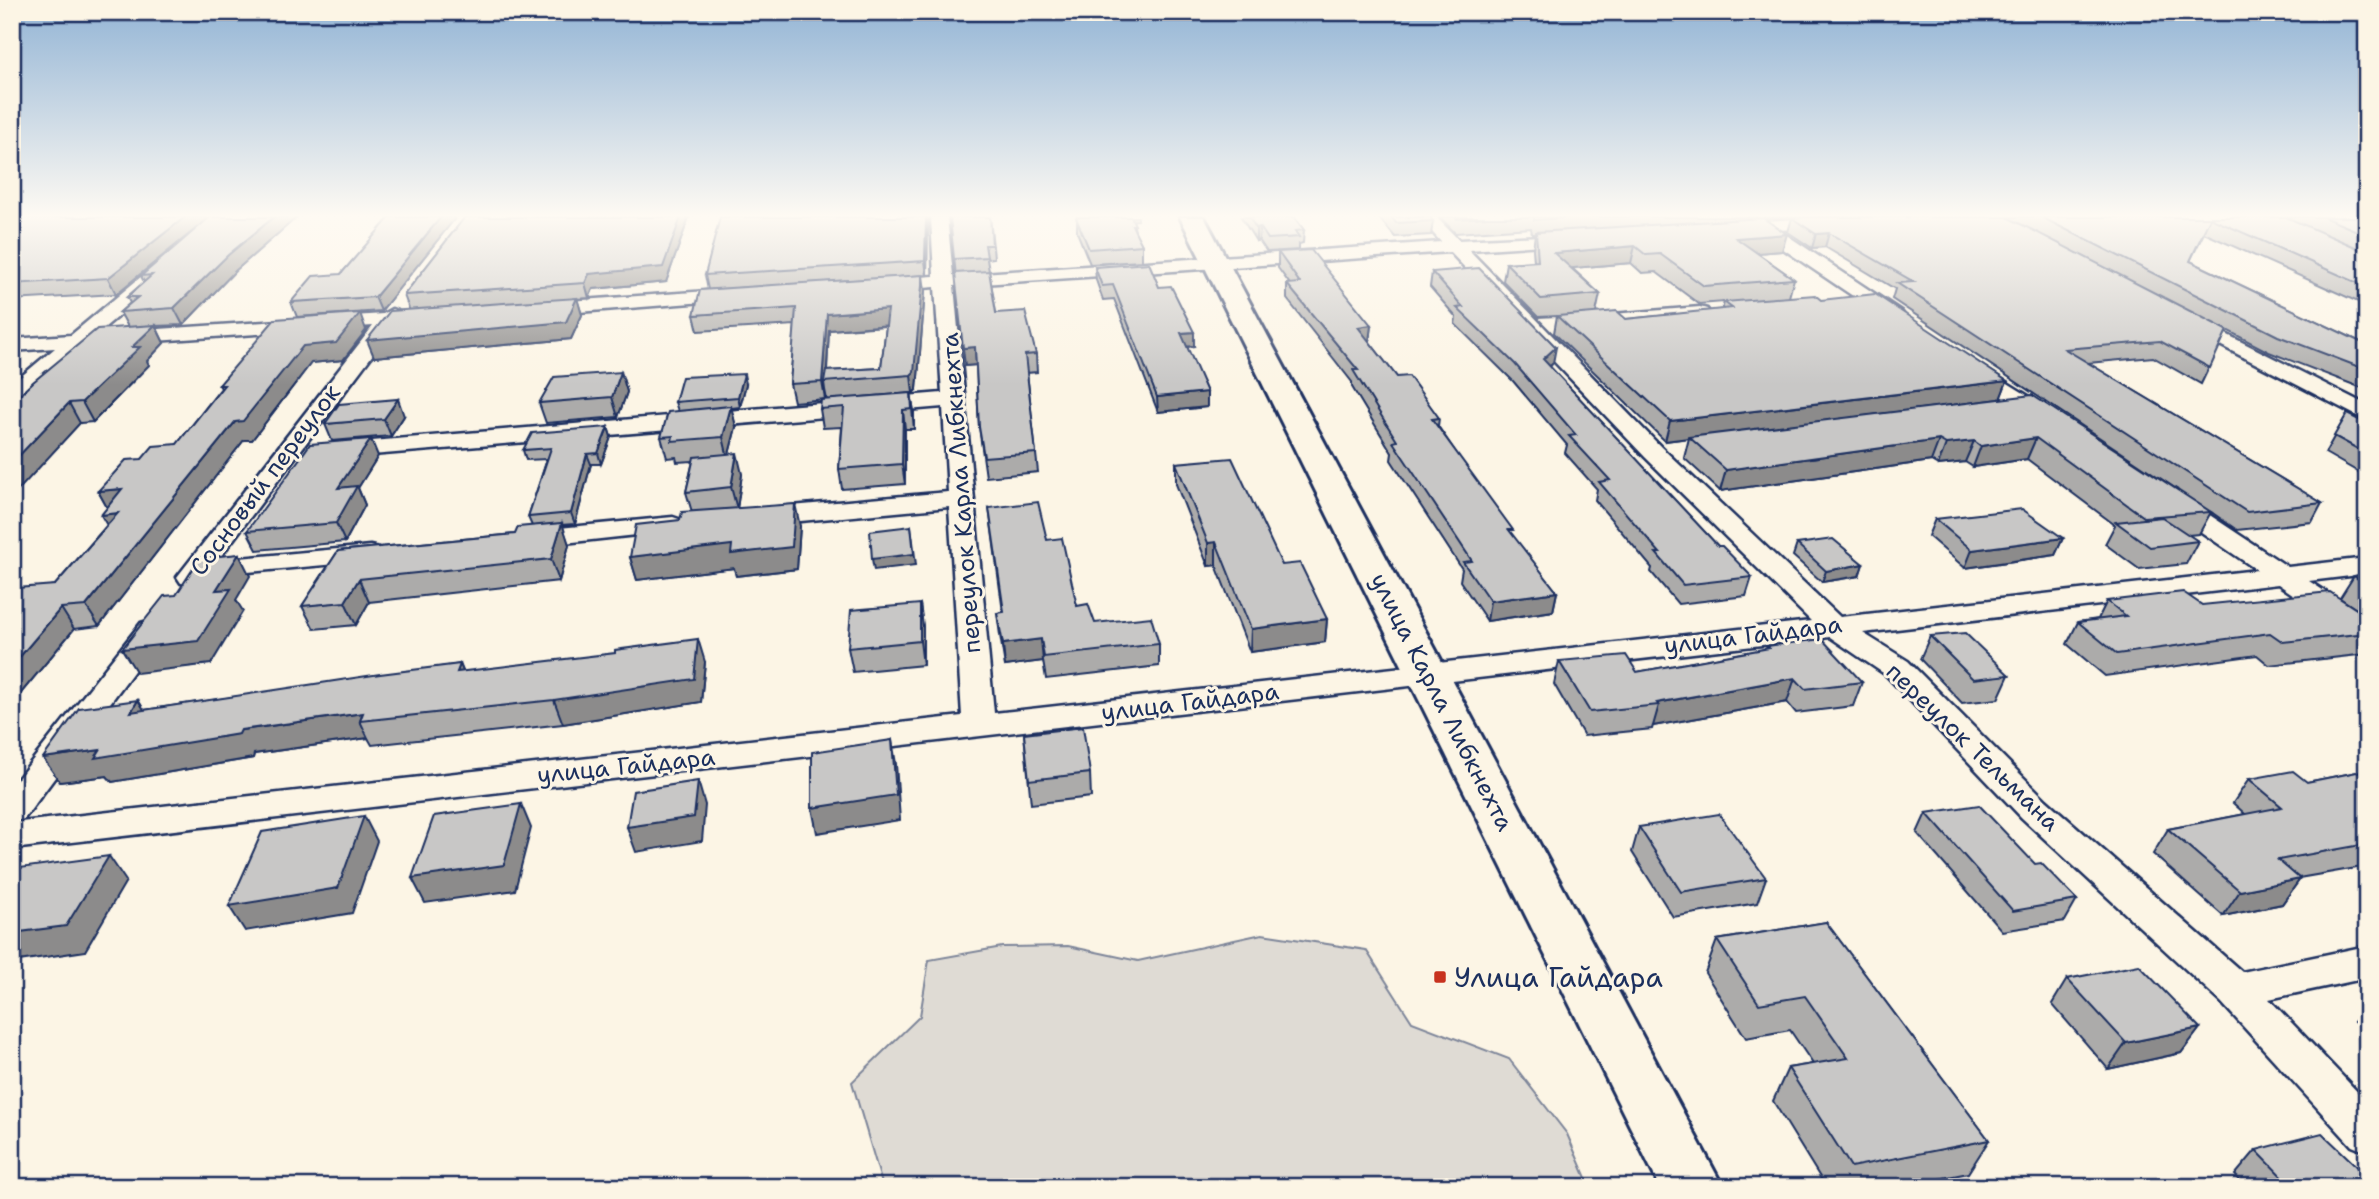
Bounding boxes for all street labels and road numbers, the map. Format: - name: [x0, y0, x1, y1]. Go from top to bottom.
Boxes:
- street label: переулок Карла Либкнехта: [934, 332, 988, 654]
- street label: Сосновый переулок: [183, 378, 348, 582]
- street label: улица Карла Либкнехта: [1363, 567, 1521, 837]
- street label: улица Гайдара: [1662, 608, 1844, 662]
- street label: переулок Тельмана: [1879, 656, 2067, 838]
- street label: улица Гайдара: [1099, 675, 1281, 729]
- street label: улица Гайдара: [535, 741, 717, 791]

